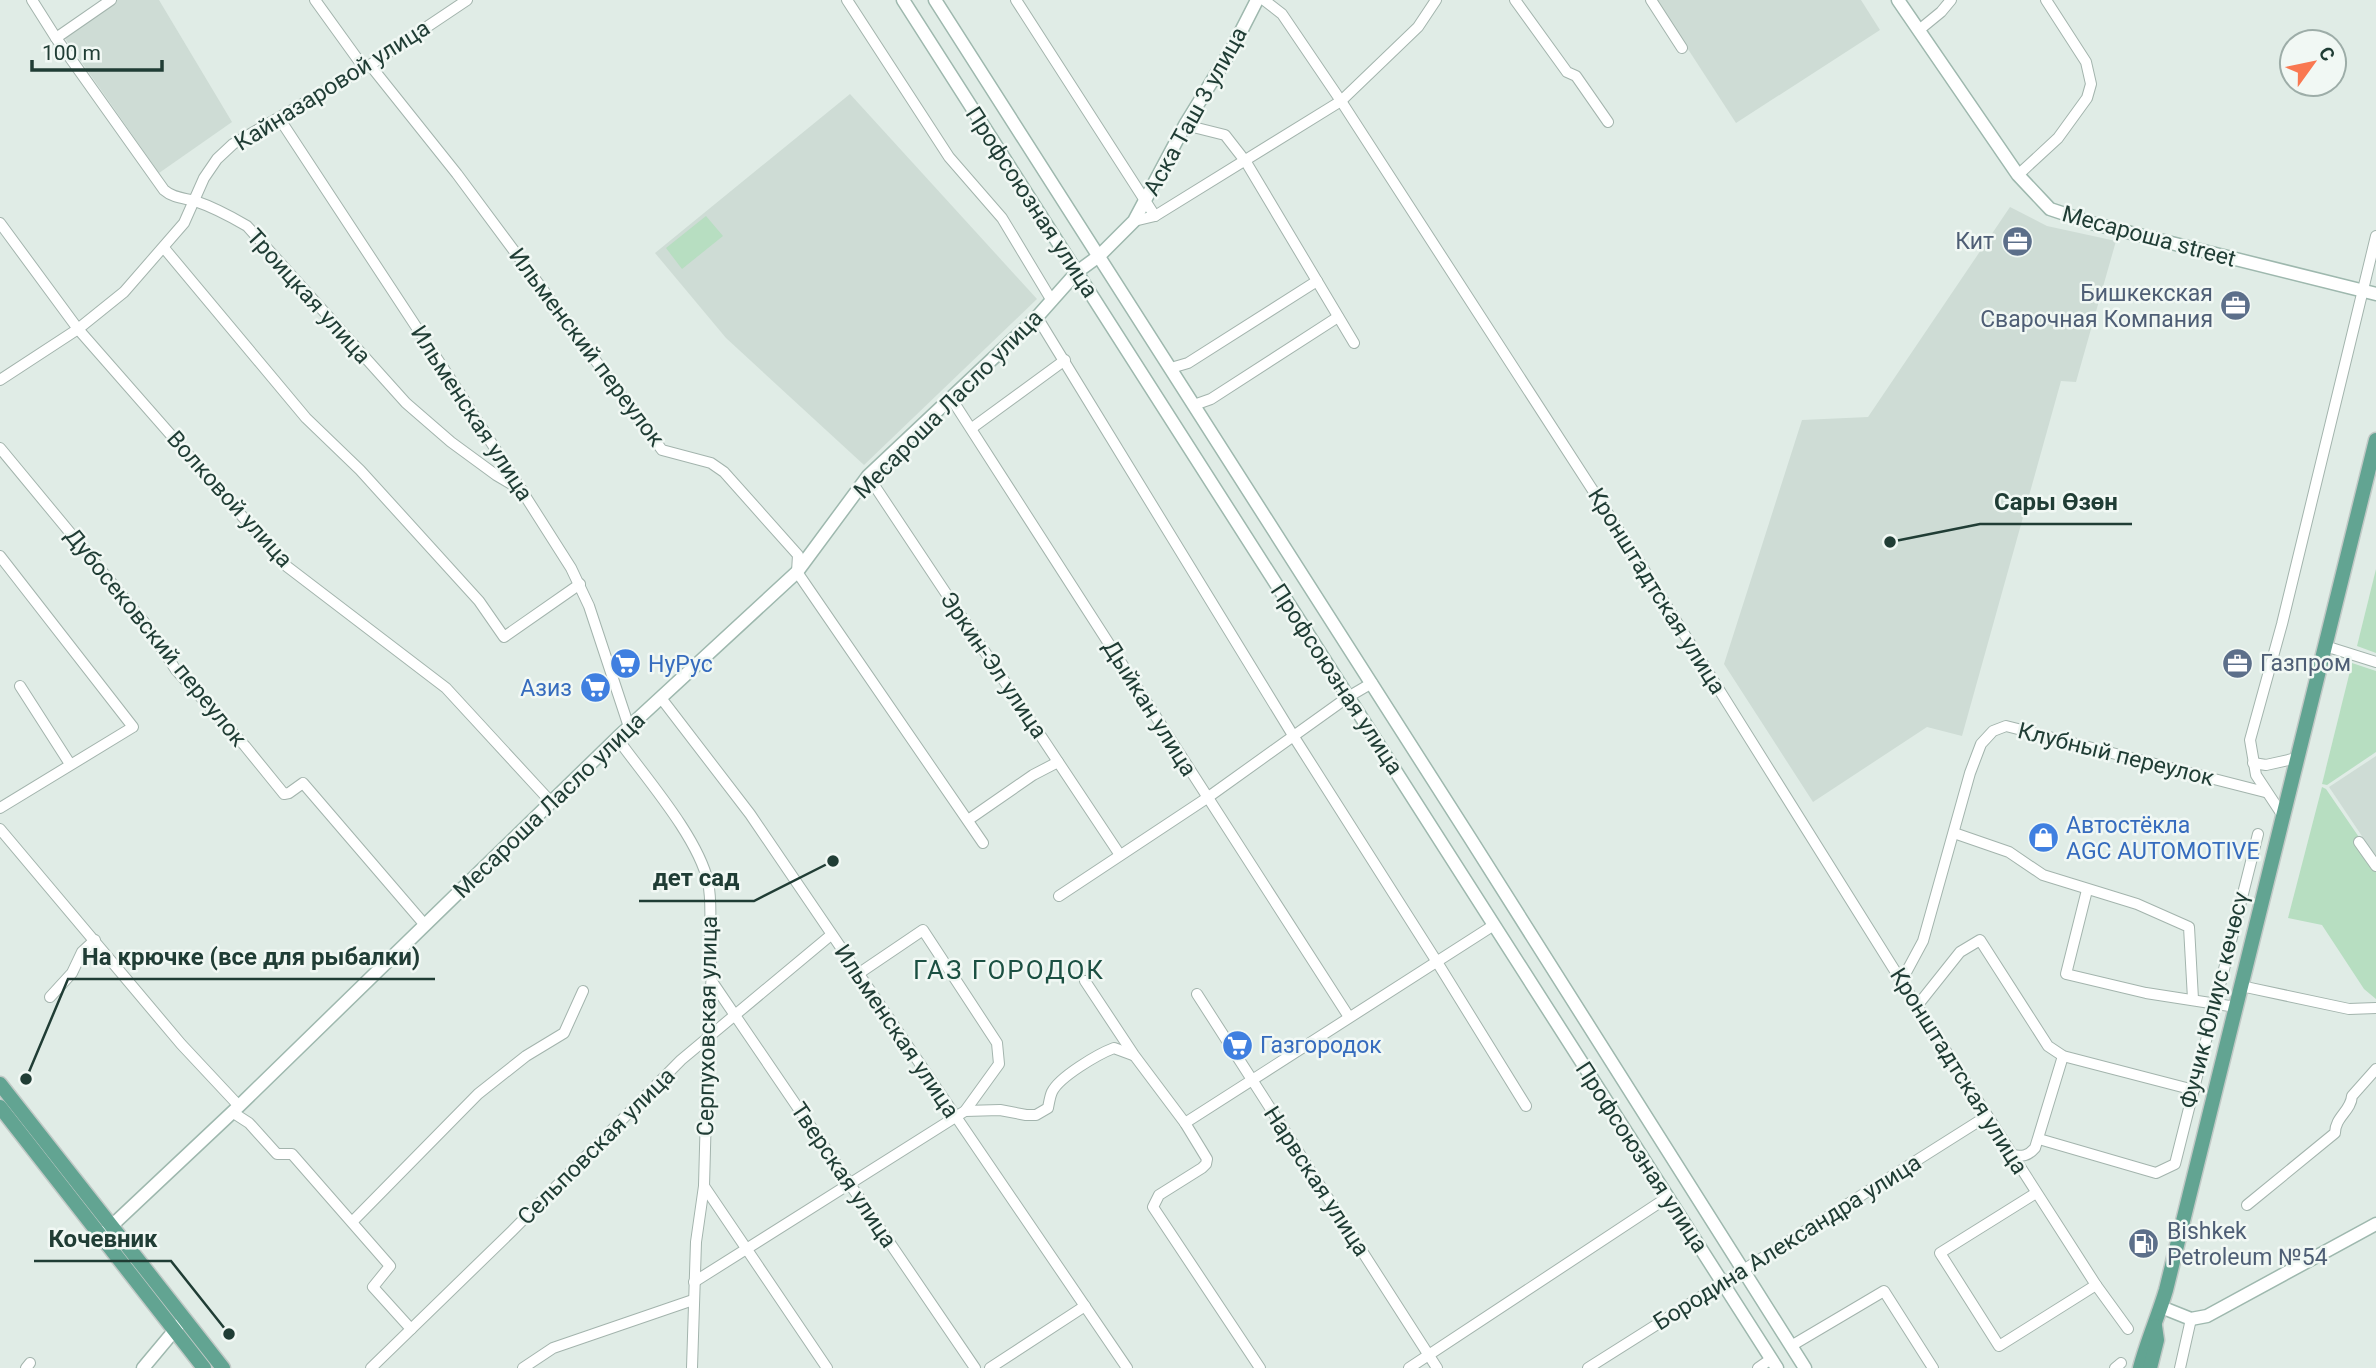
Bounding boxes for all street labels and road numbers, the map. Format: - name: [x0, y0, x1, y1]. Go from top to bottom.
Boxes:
- street label: Кайназаровой улица: [230, 14, 435, 156]
- street label: Аска Таш 3 улица: [1138, 22, 1253, 200]
- street label: Профсоюзная улица: [960, 102, 1103, 303]
- street label: Месароша street: [2059, 200, 2239, 273]
- street label: Троицкая улица: [241, 223, 376, 369]
- street label: Ильменский переулок: [503, 243, 670, 452]
- street label: Месароша Ласло улица: [848, 304, 1048, 504]
- street label: Ильменская улица: [405, 321, 538, 506]
- street label: Волковой улица: [161, 426, 298, 573]
- street label: Кронштадтская улица: [1582, 483, 1731, 699]
- street label: Дубосековский переулок: [59, 523, 252, 752]
- street label: Профсоюзная улица: [1265, 579, 1408, 780]
- street label: Эркин-Эл улица: [935, 587, 1053, 744]
- street label: Дыйкан улица: [1097, 635, 1202, 781]
- street label: Месароша Ласло улица: [448, 707, 651, 904]
- street label: Клубный переулок: [2015, 717, 2217, 792]
- street label: Фучик Юлиус көчөсү: [2174, 888, 2255, 1111]
- street label: Серпуховская улица: [692, 916, 723, 1136]
- street label: Ильменская улица: [829, 939, 965, 1123]
- street label: Кронштадтская улица: [1884, 963, 2033, 1179]
- street label: Профсоюзная улица: [1570, 1057, 1713, 1258]
- street label: Сельповская улица: [512, 1062, 680, 1230]
- street label: Тверская улица: [785, 1098, 902, 1253]
- street label: Нарвская улица: [1258, 1101, 1375, 1261]
- street label: Бородина Александра улица: [1648, 1149, 1926, 1336]

